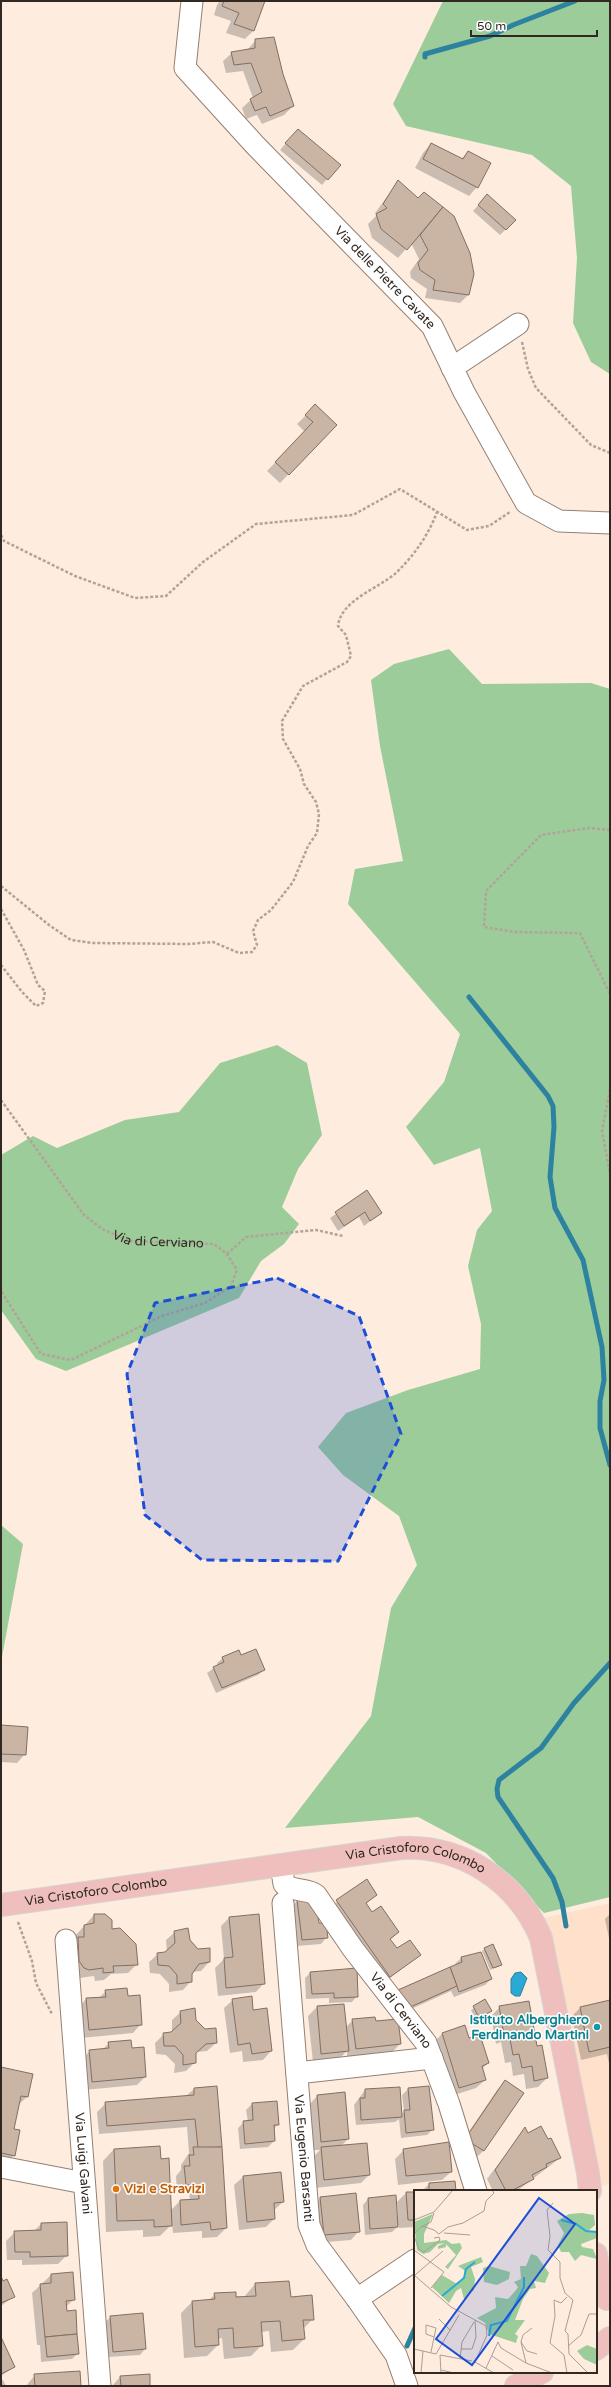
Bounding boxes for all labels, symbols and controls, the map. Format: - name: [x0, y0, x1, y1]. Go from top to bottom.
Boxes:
- scale bar: [471, 12, 597, 38]
- text: 50 m: [477, 19, 506, 33]
- street label: Via delle Pietre Cavate: [331, 223, 439, 333]
- street label: Via di Cerviano: [110, 1227, 204, 1252]
- street label: Via Cristoforo Colombo: [345, 1840, 489, 1877]
- street label: Via Cristoforo Colombo: [24, 1873, 168, 1909]
- street label: Via di Cerviano: [366, 1969, 435, 2051]
- place label: Istituto Alberghiero Ferdinando Martini: [469, 2012, 589, 2043]
- marker: Istituto Alberghiero Ferdinando Martini: [592, 2022, 602, 2032]
- street label: Via Eugenio Barsanti: [290, 2094, 317, 2223]
- street label: Via Luigi Galvani: [71, 2112, 95, 2215]
- place label: Vizi e Stravizi: [124, 2181, 205, 2197]
- marker: Vizi e Stravizi: [111, 2184, 121, 2194]
- inset map: [414, 2190, 597, 2373]

